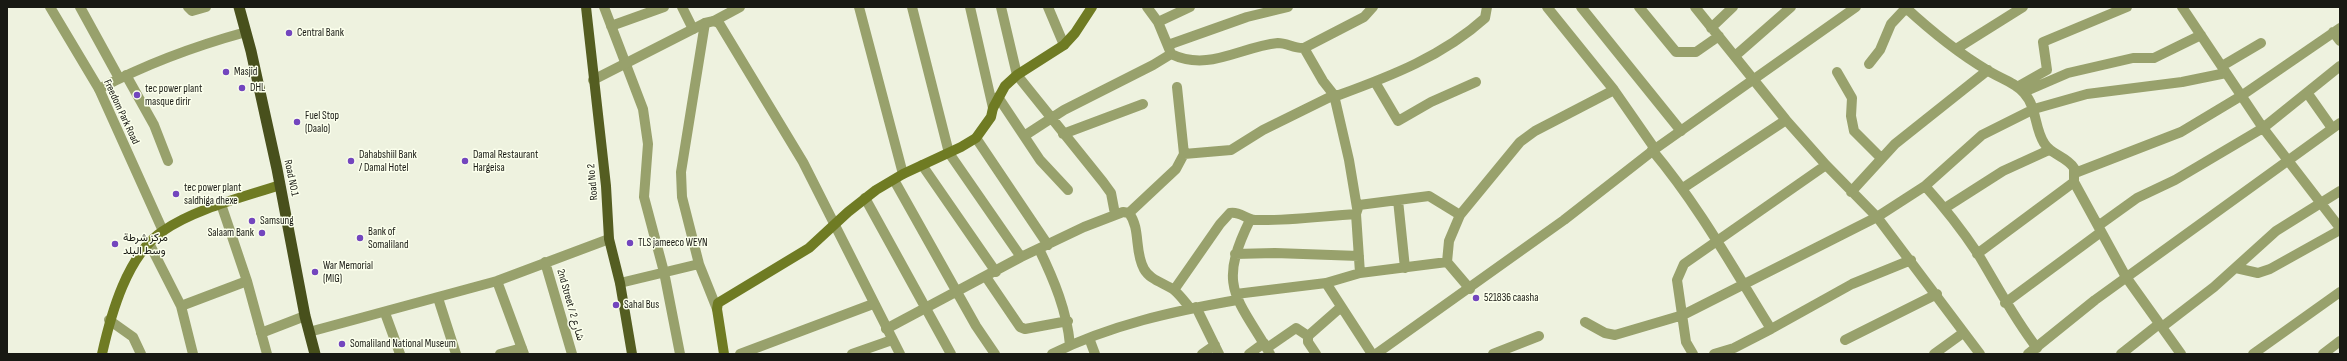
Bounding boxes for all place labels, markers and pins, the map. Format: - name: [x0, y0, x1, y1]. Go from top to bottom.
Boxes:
- place label: Central Bank: [297, 26, 344, 40]
- marker: Central Bank: [284, 28, 294, 38]
- place label: Masjid: [234, 65, 257, 79]
- marker: Masjid: [221, 67, 231, 77]
- place label: DHL: [250, 81, 265, 95]
- place label: tec power plant masque dirir: [145, 82, 202, 108]
- marker: DHL: [237, 83, 247, 93]
- marker: tec power plant masque dirir: [132, 90, 142, 100]
- place label: Fuel Stop (Daalo): [305, 109, 339, 135]
- marker: Fuel Stop (Daalo): [292, 117, 302, 127]
- place label: Dahabshiil Bank / Damal Hotel: [359, 148, 417, 174]
- place label: Damal Restaurant Hargeisa: [473, 148, 538, 174]
- marker: Dahabshiil Bank / Damal Hotel: [346, 156, 356, 166]
- marker: Damal Restaurant Hargeisa: [460, 156, 470, 166]
- place label: tec power plant saldhiga dhexe: [184, 181, 241, 207]
- marker: tec power plant saldhiga dhexe: [171, 189, 181, 199]
- place label: Samsung: [260, 214, 294, 228]
- marker: Samsung: [247, 216, 257, 226]
- place label: Bank of Somaliland: [368, 225, 408, 251]
- place label: Salaam Bank: [208, 226, 254, 240]
- marker: Salaam Bank: [257, 228, 267, 238]
- place label: مركز شرطة وسط البلد: [123, 231, 168, 257]
- marker: Bank of Somaliland: [355, 233, 365, 243]
- place label: TLS jameeco WEYN: [638, 236, 708, 250]
- marker: TLS jameeco WEYN: [625, 238, 635, 248]
- marker: مركز شرطة وسط البلد: [110, 239, 120, 249]
- place label: War Memorial (MIG): [323, 259, 373, 285]
- marker: War Memorial (MIG): [310, 267, 320, 277]
- place label: 521836 caasha: [1484, 291, 1538, 305]
- marker: 521836 caasha: [1471, 293, 1481, 303]
- place label: Sahal Bus: [624, 298, 659, 312]
- marker: Sahal Bus: [611, 300, 621, 310]
- place label: Somaliland National Museum: [350, 337, 456, 351]
- marker: Somaliland National Museum: [337, 339, 347, 349]

